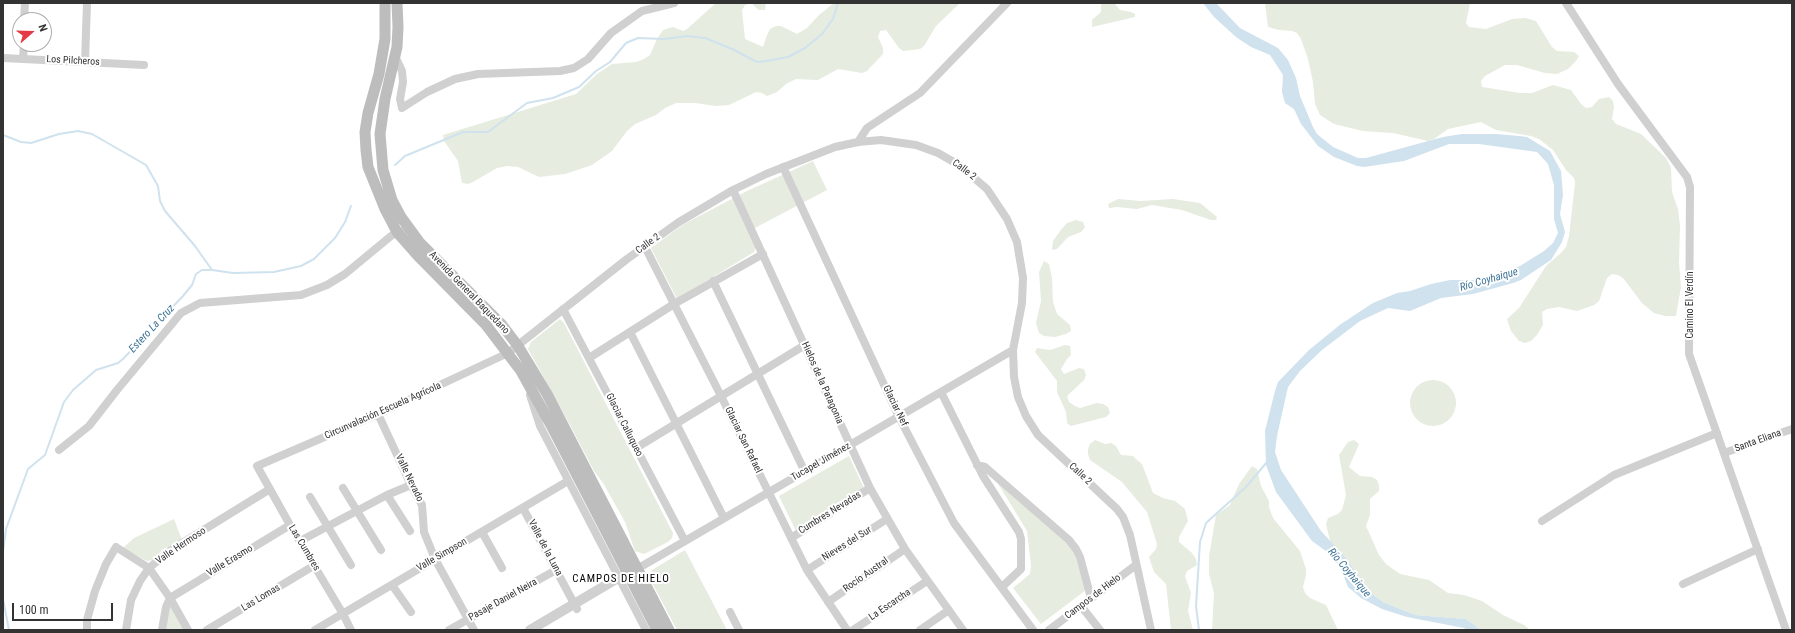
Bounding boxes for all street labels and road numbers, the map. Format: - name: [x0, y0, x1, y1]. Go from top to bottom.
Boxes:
- street label: Los Pilcheros: [46, 54, 100, 68]
- street label: Calle 2: [950, 157, 978, 183]
- street label: Calle 2: [634, 231, 662, 257]
- street label: Avenida General Baquedano: [426, 249, 512, 337]
- street label: Camino El Verdín: [1684, 271, 1696, 339]
- street label: Hielos de la Patagonia: [799, 340, 845, 426]
- street label: Circunvalación Escuela Agrícola: [323, 380, 443, 442]
- street label: Glaciar Nef: [880, 384, 910, 428]
- street label: Glaciar Calluqueo: [603, 391, 645, 459]
- street label: Glaciar San Rafael: [722, 405, 764, 475]
- street label: Santa Eliana: [1733, 427, 1783, 455]
- street label: Tucapel Jiménez: [789, 440, 853, 484]
- street label: Valle Nevado: [392, 452, 426, 504]
- street label: Calle 2: [1066, 460, 1094, 488]
- street label: Cumbres Nevadas: [796, 489, 864, 537]
- street label: Valle de la Luna: [525, 518, 565, 578]
- street label: Las Cumbres: [286, 523, 322, 573]
- street label: Nieves del Sur: [820, 524, 874, 564]
- street label: Valle Hermoso: [154, 525, 208, 567]
- street label: Valle Simpson: [415, 536, 469, 574]
- street label: Valle Erasmo: [205, 543, 255, 579]
- street label: Rocío Austral: [841, 555, 891, 595]
- street label: Campos de Hielo: [1063, 572, 1123, 622]
- street label: Pasaje Daniel Neira: [467, 576, 539, 624]
- street label: Las Lomas: [239, 582, 283, 614]
- street label: La Escarcha: [867, 587, 913, 623]

